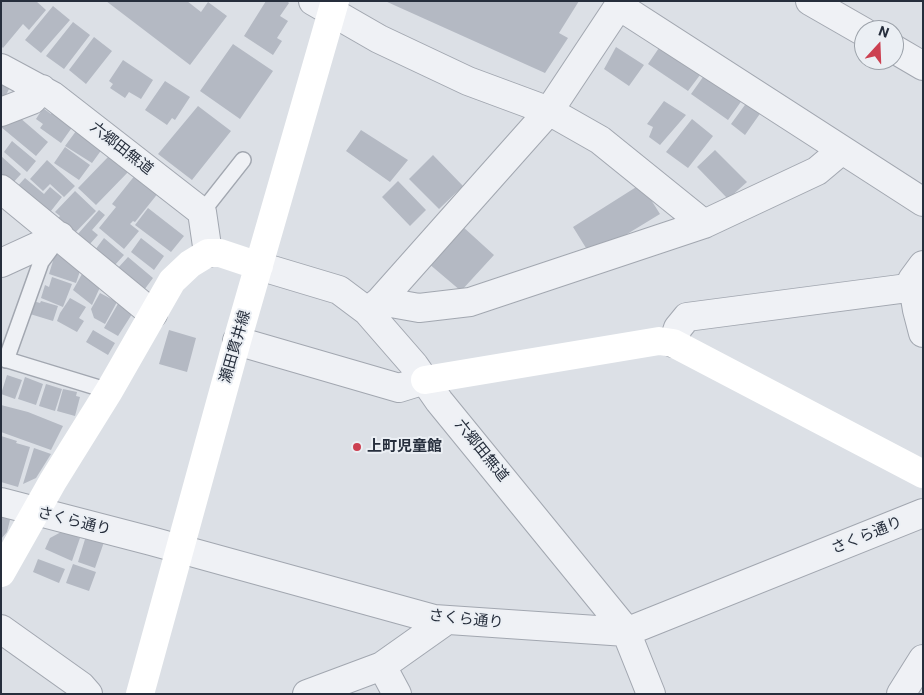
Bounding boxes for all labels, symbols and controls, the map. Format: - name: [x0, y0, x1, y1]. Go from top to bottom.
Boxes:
- north arrow: [854, 20, 904, 70]
- text: N: [876, 23, 891, 41]
- street label: 六郷田無道: [86, 119, 156, 179]
- street label: 瀬田貫井線: [217, 308, 255, 386]
- street label: 六郷田無道: [450, 416, 512, 486]
- place label: 上町児童館: [367, 438, 442, 456]
- marker: 上町児童館: [351, 441, 363, 453]
- street label: さくら通り: [35, 504, 113, 540]
- street label: さくら通り: [829, 514, 905, 558]
- street label: さくら通り: [428, 607, 504, 633]

